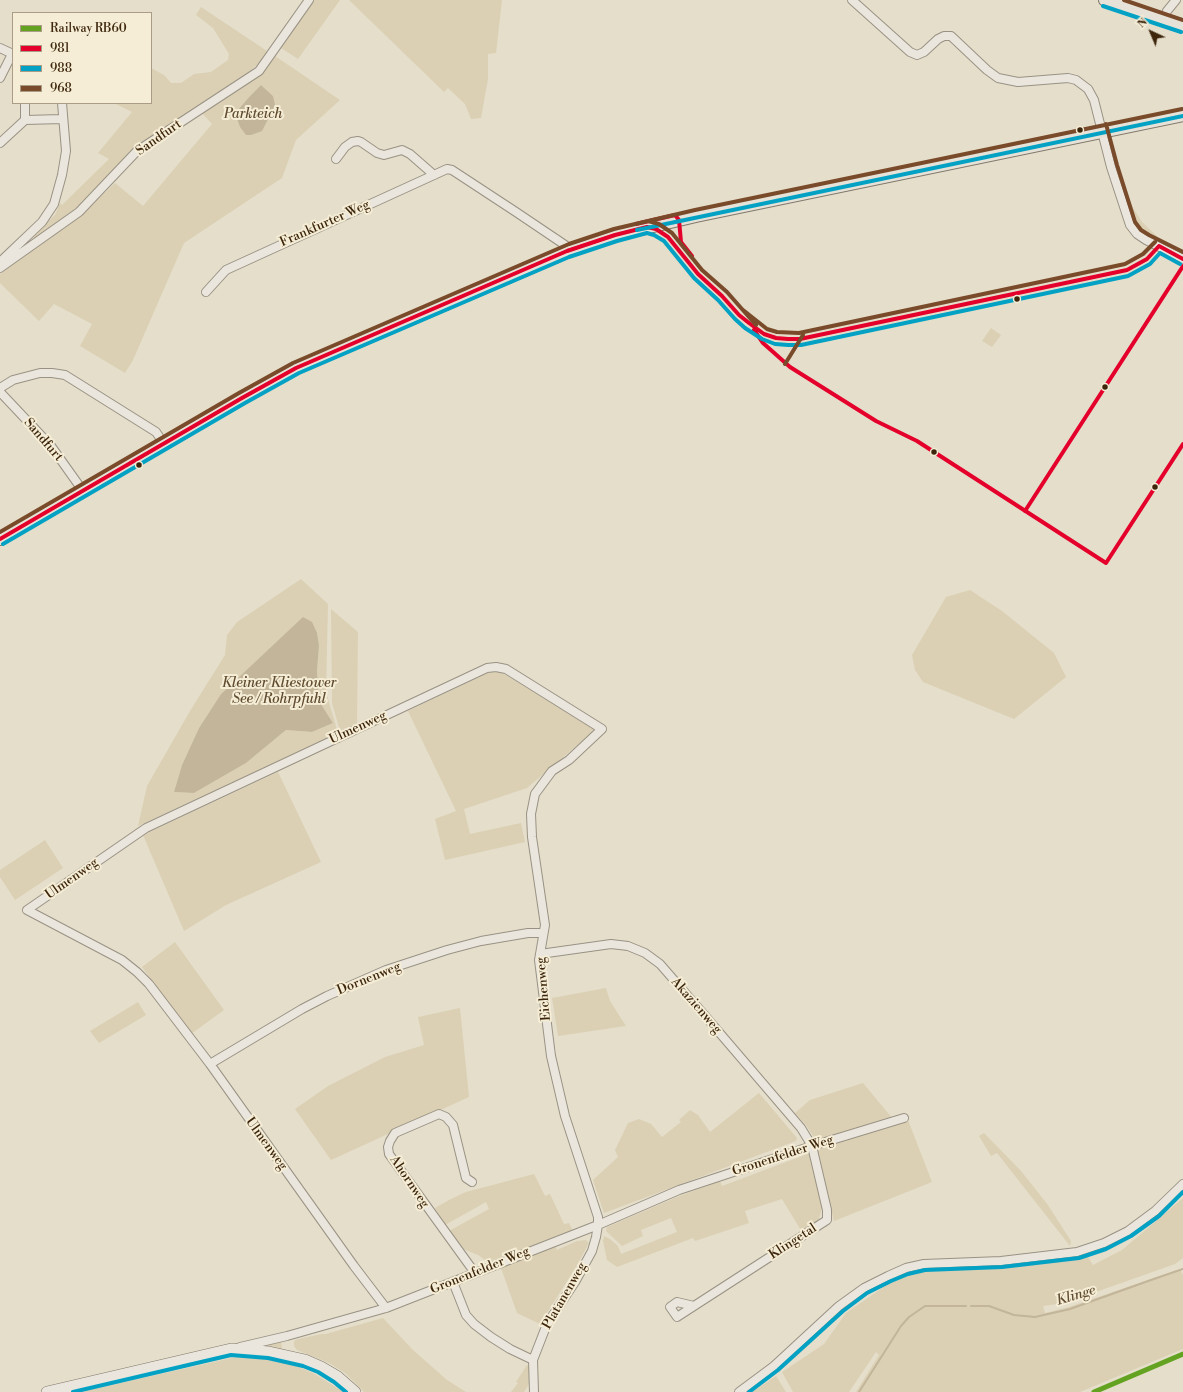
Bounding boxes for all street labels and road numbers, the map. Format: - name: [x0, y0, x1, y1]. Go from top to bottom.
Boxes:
- street label: Sandfurt: [133, 117, 185, 159]
- street label: Frankfurter Weg: [278, 197, 372, 251]
- street label: Sandfurt: [20, 415, 66, 465]
- street label: Ulmenweg: [327, 708, 389, 748]
- street label: Ulmenweg: [42, 855, 102, 903]
- street label: Eichenweg: [533, 956, 555, 1022]
- street label: Dornenweg: [335, 959, 403, 999]
- street label: Akazienweg: [667, 975, 725, 1037]
- street label: Ulmenweg: [242, 1115, 290, 1173]
- street label: Gronenfelder Weg: [730, 1132, 836, 1180]
- street label: Ahornweg: [386, 1153, 432, 1211]
- street label: Klingetal: [766, 1221, 820, 1263]
- street label: Gronenfelder Weg: [428, 1244, 532, 1298]
- street label: Platanenweg: [540, 1260, 590, 1332]

